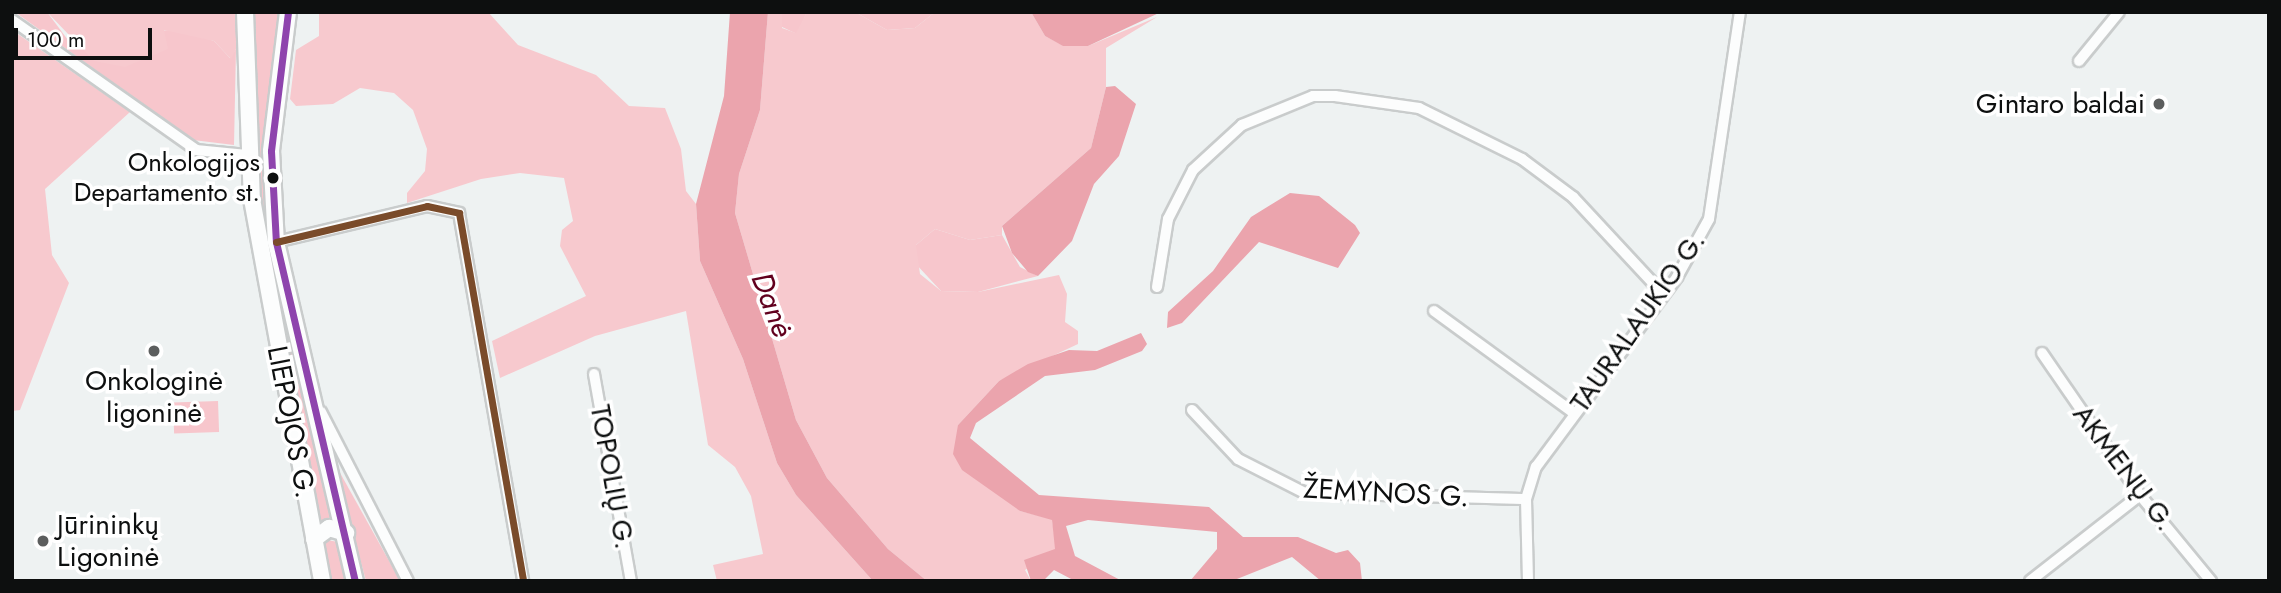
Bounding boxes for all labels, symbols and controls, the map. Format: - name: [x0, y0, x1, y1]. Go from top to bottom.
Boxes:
- scale bar: [18, 14, 156, 58]
- text: 100 m: [27, 25, 84, 55]
- place label: Gintaro baldai: [1976, 87, 2145, 121]
- marker: Gintaro baldai: [2151, 96, 2167, 112]
- place label: Onkologijos Departamento st.: [74, 147, 260, 208]
- marker: Onkologijos Departamento st.: [266, 171, 280, 185]
- street label: TAURALAUKIO G.: [1563, 225, 1713, 419]
- water label: Danė: [743, 267, 801, 343]
- marker: Onkologinė ligoninė: [144, 341, 164, 361]
- street label: LIEPOJOS G.: [260, 343, 322, 501]
- place label: Onkologinė ligoninė: [85, 364, 223, 430]
- street label: AKMENŲ G.: [2066, 398, 2182, 538]
- street label: TOPOLIŲ G.: [583, 402, 641, 552]
- street label: ŽEMYNOS G.: [1302, 472, 1470, 514]
- place label: Jūrininkų Ligoninė: [57, 508, 159, 574]
- marker: Jūrininkų Ligoninė: [35, 533, 51, 549]

